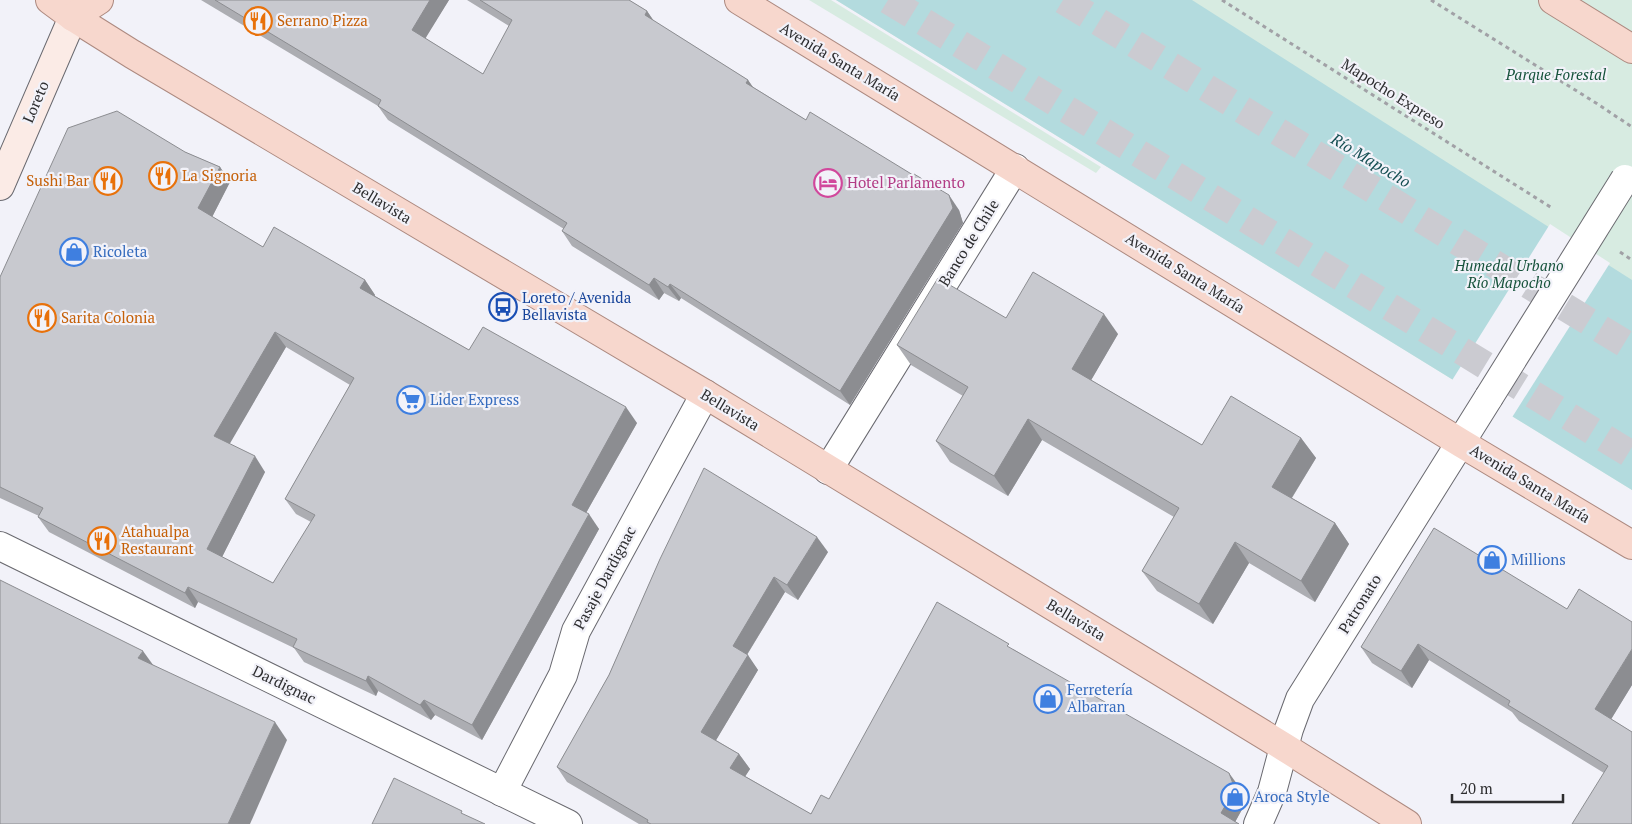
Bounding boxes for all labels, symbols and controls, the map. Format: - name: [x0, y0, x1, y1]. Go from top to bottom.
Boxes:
- restaurant icon: Serrano Pizza: [243, 6, 273, 36]
- place label: Serrano Pizza: [277, 10, 368, 30]
- street label: Avenida Santa María: [777, 17, 905, 105]
- street label: Mapocho Expreso: [1338, 53, 1449, 133]
- park label: Parque Forestal: [1505, 64, 1607, 84]
- street label: Loreto: [17, 78, 53, 126]
- water label: Río Mapocho: [1326, 127, 1415, 192]
- restaurant icon: La Signoria: [148, 161, 178, 191]
- place label: La Signoria: [182, 165, 257, 185]
- restaurant icon: Sushi Bar: [93, 166, 123, 196]
- hotel icon: Hotel Parlamento: [813, 168, 843, 198]
- place label: Sushi Bar: [26, 170, 89, 190]
- place label: Hotel Parlamento: [847, 172, 965, 192]
- street label: Bellavista: [349, 177, 416, 228]
- street label: Banco de Chile: [933, 195, 1003, 290]
- street label: Avenida Santa María: [1122, 227, 1249, 317]
- shop icon: Ricoleta: [59, 237, 89, 267]
- place label: Ricoleta: [93, 241, 148, 261]
- park label: Humedal Urbano Río Mapocho: [1453, 255, 1564, 292]
- place label: Loreto / Avenida Bellavista: [522, 287, 632, 324]
- bus stop icon: Loreto / Avenida Bellavista: [488, 292, 518, 322]
- restaurant icon: Sarita Colonia: [27, 303, 57, 333]
- place label: Sarita Colonia: [61, 307, 156, 327]
- street label: Bellavista: [697, 384, 764, 435]
- supermarket icon: Lider Express: [396, 385, 426, 415]
- place label: Lider Express: [430, 389, 519, 409]
- street label: Avenida Santa María: [1467, 439, 1595, 527]
- place label: Atahualpa Restaurant: [121, 521, 194, 558]
- street label: Pasaje Dardignac: [568, 522, 640, 633]
- restaurant icon: Atahualpa Restaurant: [87, 526, 117, 556]
- shop icon: Millions: [1477, 545, 1507, 575]
- place label: Millions: [1511, 549, 1566, 569]
- street label: Patronato: [1333, 570, 1385, 637]
- street label: Bellavista: [1043, 594, 1110, 645]
- street label: Dardignac: [249, 660, 319, 708]
- place label: Ferretería Albarran: [1067, 679, 1133, 716]
- shop icon: Ferretería Albarran: [1033, 684, 1063, 714]
- scale bar: [1452, 772, 1563, 804]
- text: 20 m: [1460, 778, 1493, 798]
- shop icon: Aroca Style: [1220, 782, 1250, 812]
- place label: Aroca Style: [1254, 786, 1330, 806]

